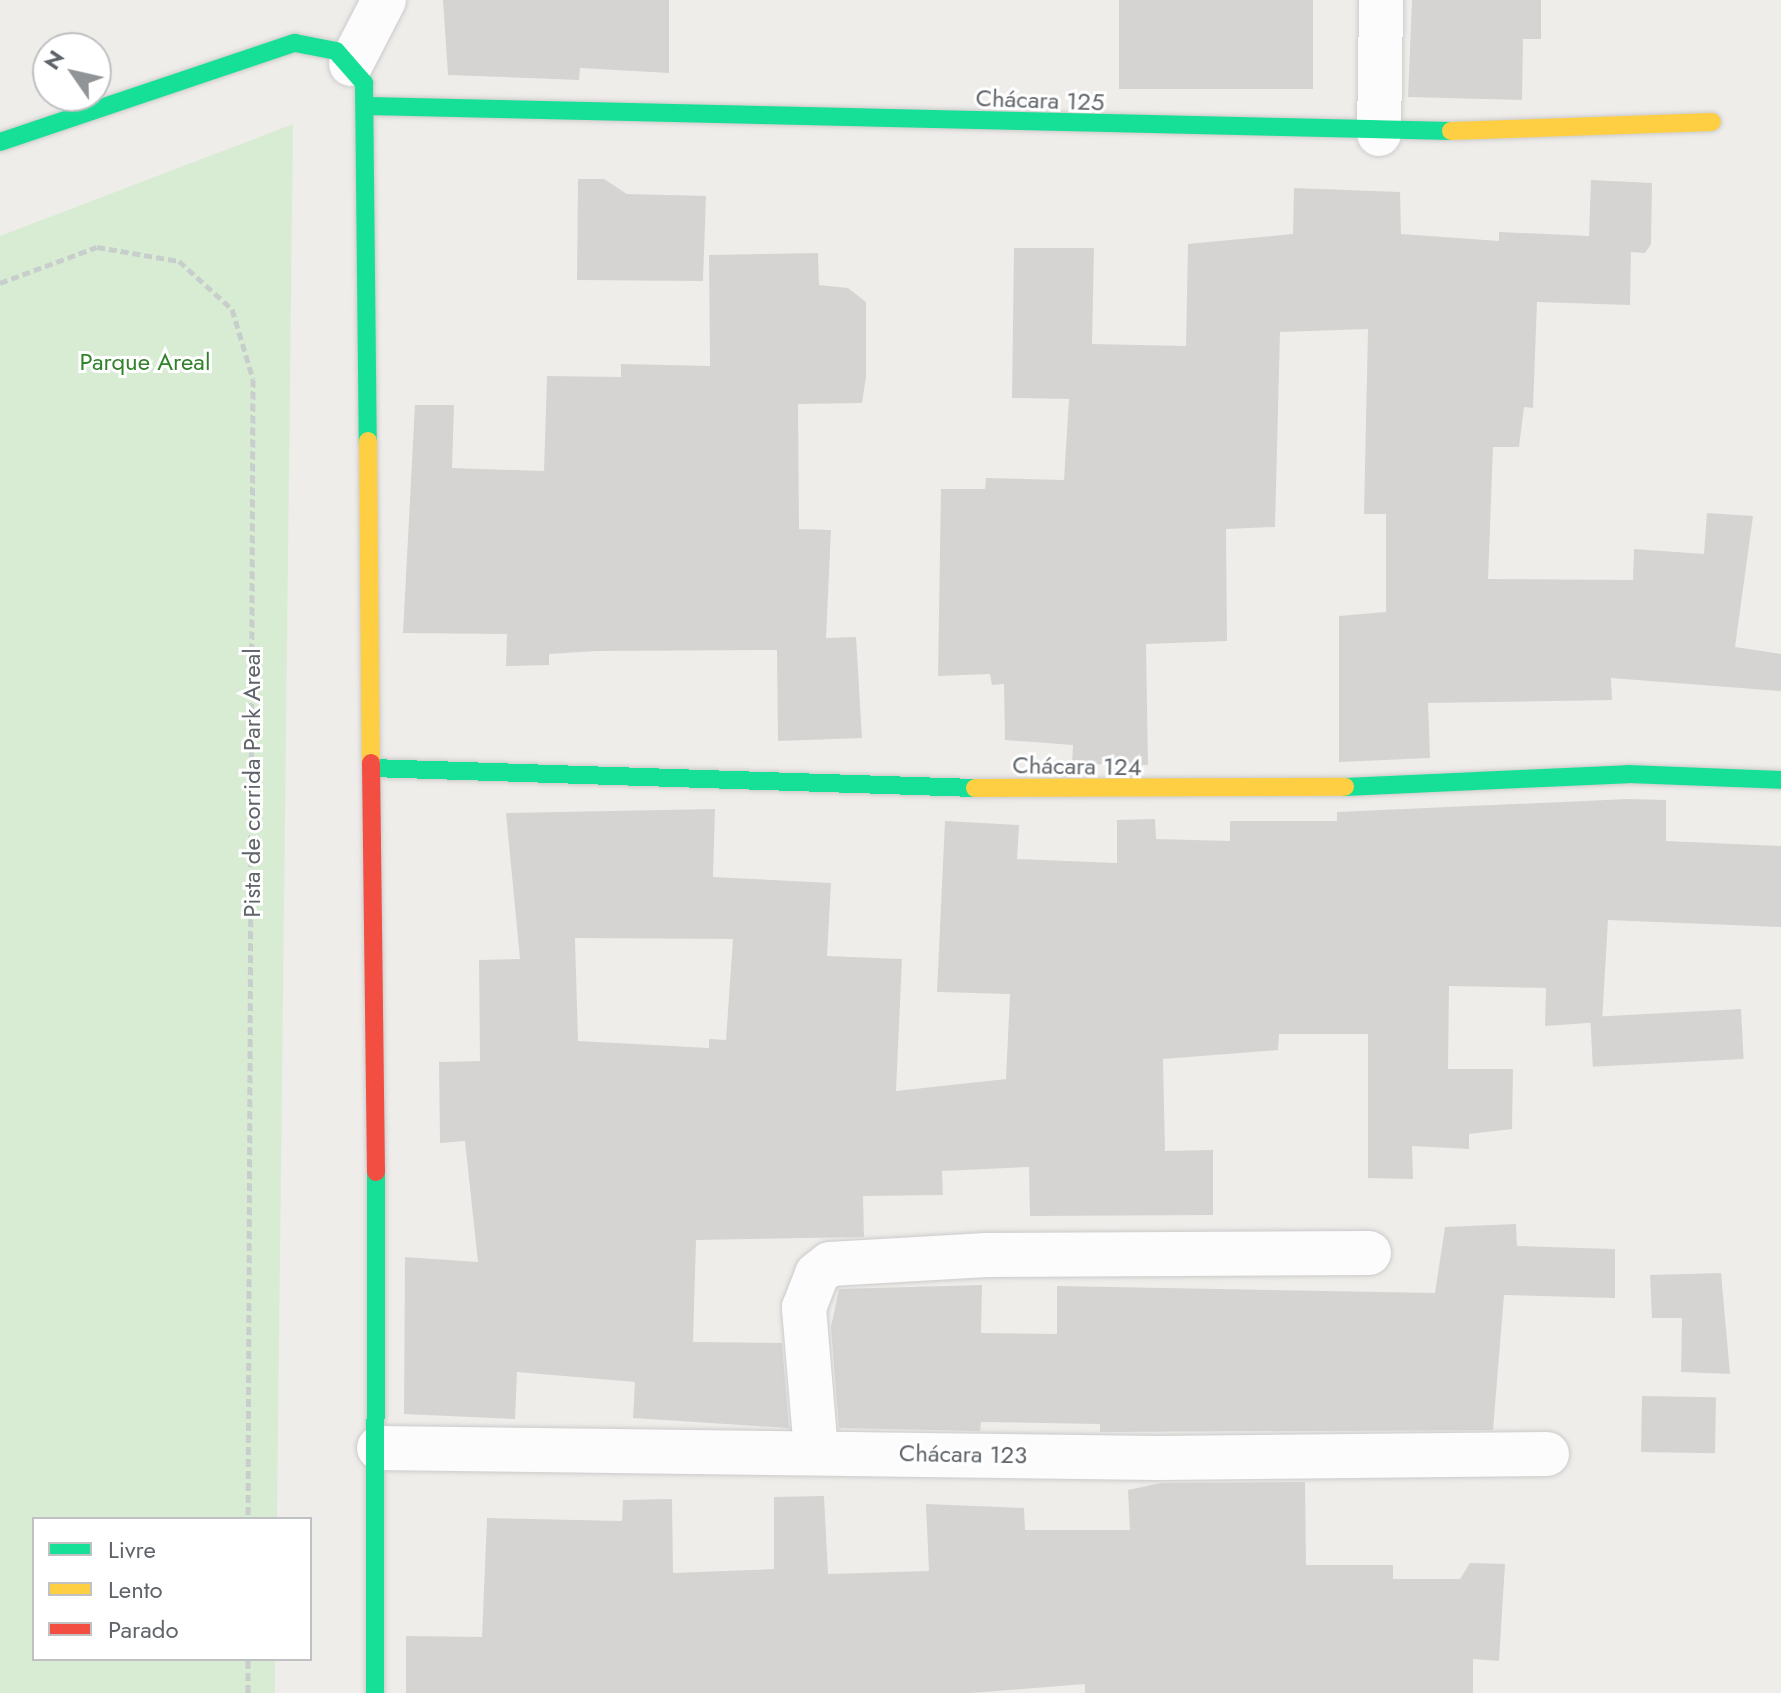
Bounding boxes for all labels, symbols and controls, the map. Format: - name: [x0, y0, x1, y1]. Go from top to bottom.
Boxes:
- north arrow: [32, 32, 112, 112]
- text: N: [36, 44, 72, 76]
- street label: Chácara 125: [975, 83, 1105, 117]
- park label: Parque Areal: [80, 348, 210, 376]
- street label: Pista de corrida Park Areal: [238, 648, 266, 918]
- street label: Chácara 124: [1012, 750, 1142, 782]
- street label: Chácara 123: [899, 1438, 1027, 1470]
- legend: [32, 1517, 312, 1661]
- text: Livre: [108, 1532, 156, 1567]
- text: Lento: [108, 1572, 163, 1607]
- text: Parado: [108, 1612, 179, 1647]

